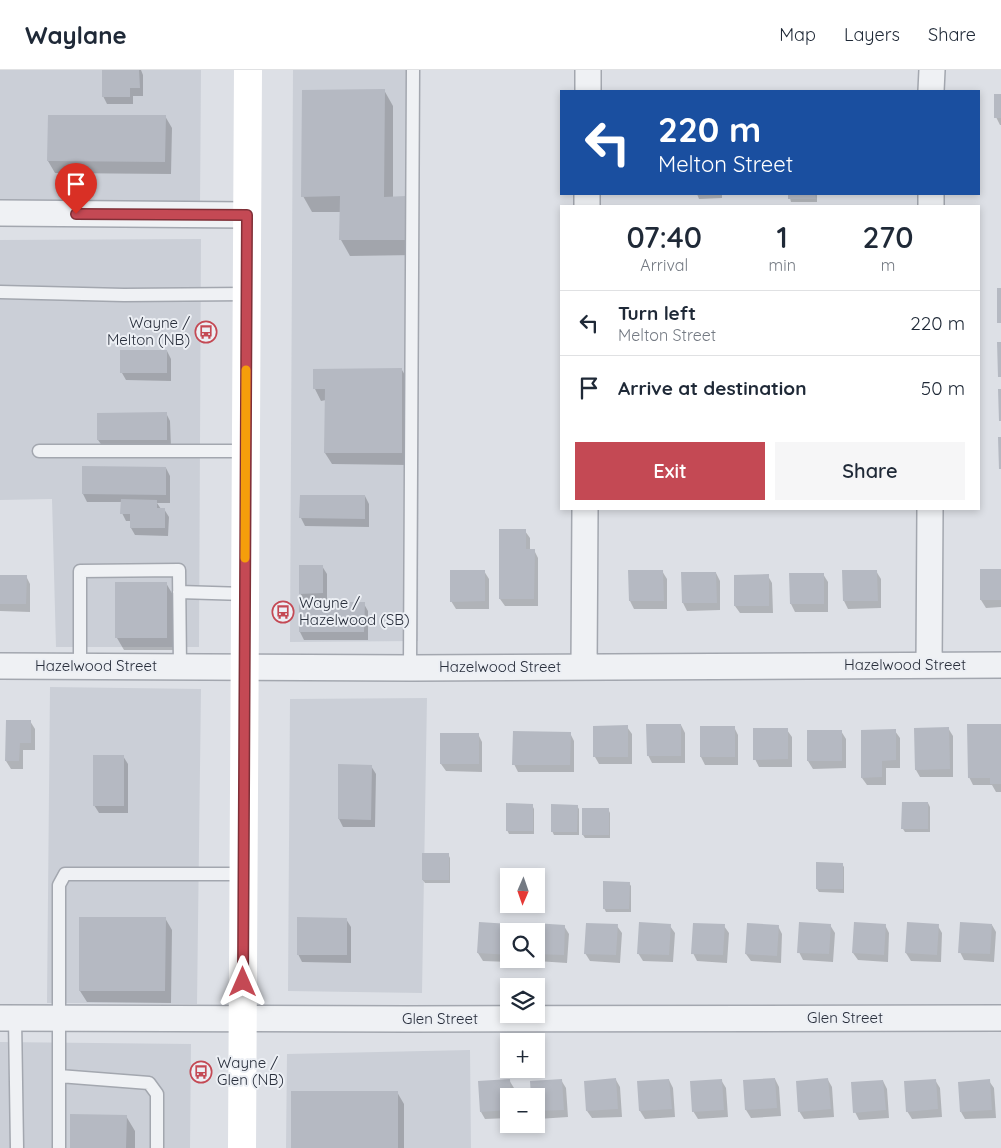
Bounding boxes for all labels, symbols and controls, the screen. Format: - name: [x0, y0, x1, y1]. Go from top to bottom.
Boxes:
- text: Waylane: [25, 20, 127, 50]
- text: Map: [779, 23, 816, 46]
- text: Layers: [844, 23, 900, 46]
- text: Share: [928, 23, 976, 46]
- text: 220 m: [658, 107, 761, 151]
- icon: left: [575, 110, 640, 175]
- text: Melton Street: [658, 150, 793, 178]
- pin: [55, 163, 97, 214]
- icon: arrive: [62, 170, 90, 198]
- text: 07:40: [627, 218, 702, 256]
- text: 1: [776, 218, 788, 256]
- text: 270: [862, 218, 913, 256]
- text: Arrival: [640, 255, 688, 275]
- text: min: [769, 255, 796, 275]
- text: m: [881, 255, 895, 275]
- text: Turn left: [618, 301, 696, 325]
- icon: left: [575, 309, 603, 337]
- text: 220 m: [910, 311, 965, 335]
- place label: Wayne / Melton (NB): [107, 313, 190, 349]
- bus stop icon: Wayne / Melton (NB): [194, 320, 218, 344]
- text: Melton Street: [618, 325, 716, 345]
- icon: arrive: [575, 374, 603, 402]
- text: Arrive at destination: [618, 376, 807, 400]
- text: 50 m: [921, 376, 965, 400]
- button: Exit: [575, 442, 765, 500]
- button: Share: [775, 442, 965, 500]
- place label: Wayne / Hazelwood (SB): [299, 593, 410, 629]
- bus stop icon: Wayne / Hazelwood (SB): [271, 600, 295, 624]
- street label: Hazelwood Street: [844, 655, 966, 674]
- street label: Hazelwood Street: [35, 656, 157, 675]
- street label: Hazelwood Street: [439, 657, 561, 676]
- north arrow: [500, 868, 545, 912]
- map controls: [500, 868, 545, 1133]
- button: search: [500, 923, 545, 968]
- position arrow: [216, 955, 268, 1007]
- button: layers: [500, 978, 545, 1023]
- street label: Glen Street: [807, 1008, 883, 1027]
- street label: Glen Street: [402, 1009, 478, 1028]
- button: +: [500, 1033, 545, 1078]
- place label: Wayne / Glen (NB): [217, 1053, 284, 1089]
- bus stop icon: Wayne / Glen (NB): [189, 1060, 213, 1084]
- button: −: [500, 1088, 545, 1133]

